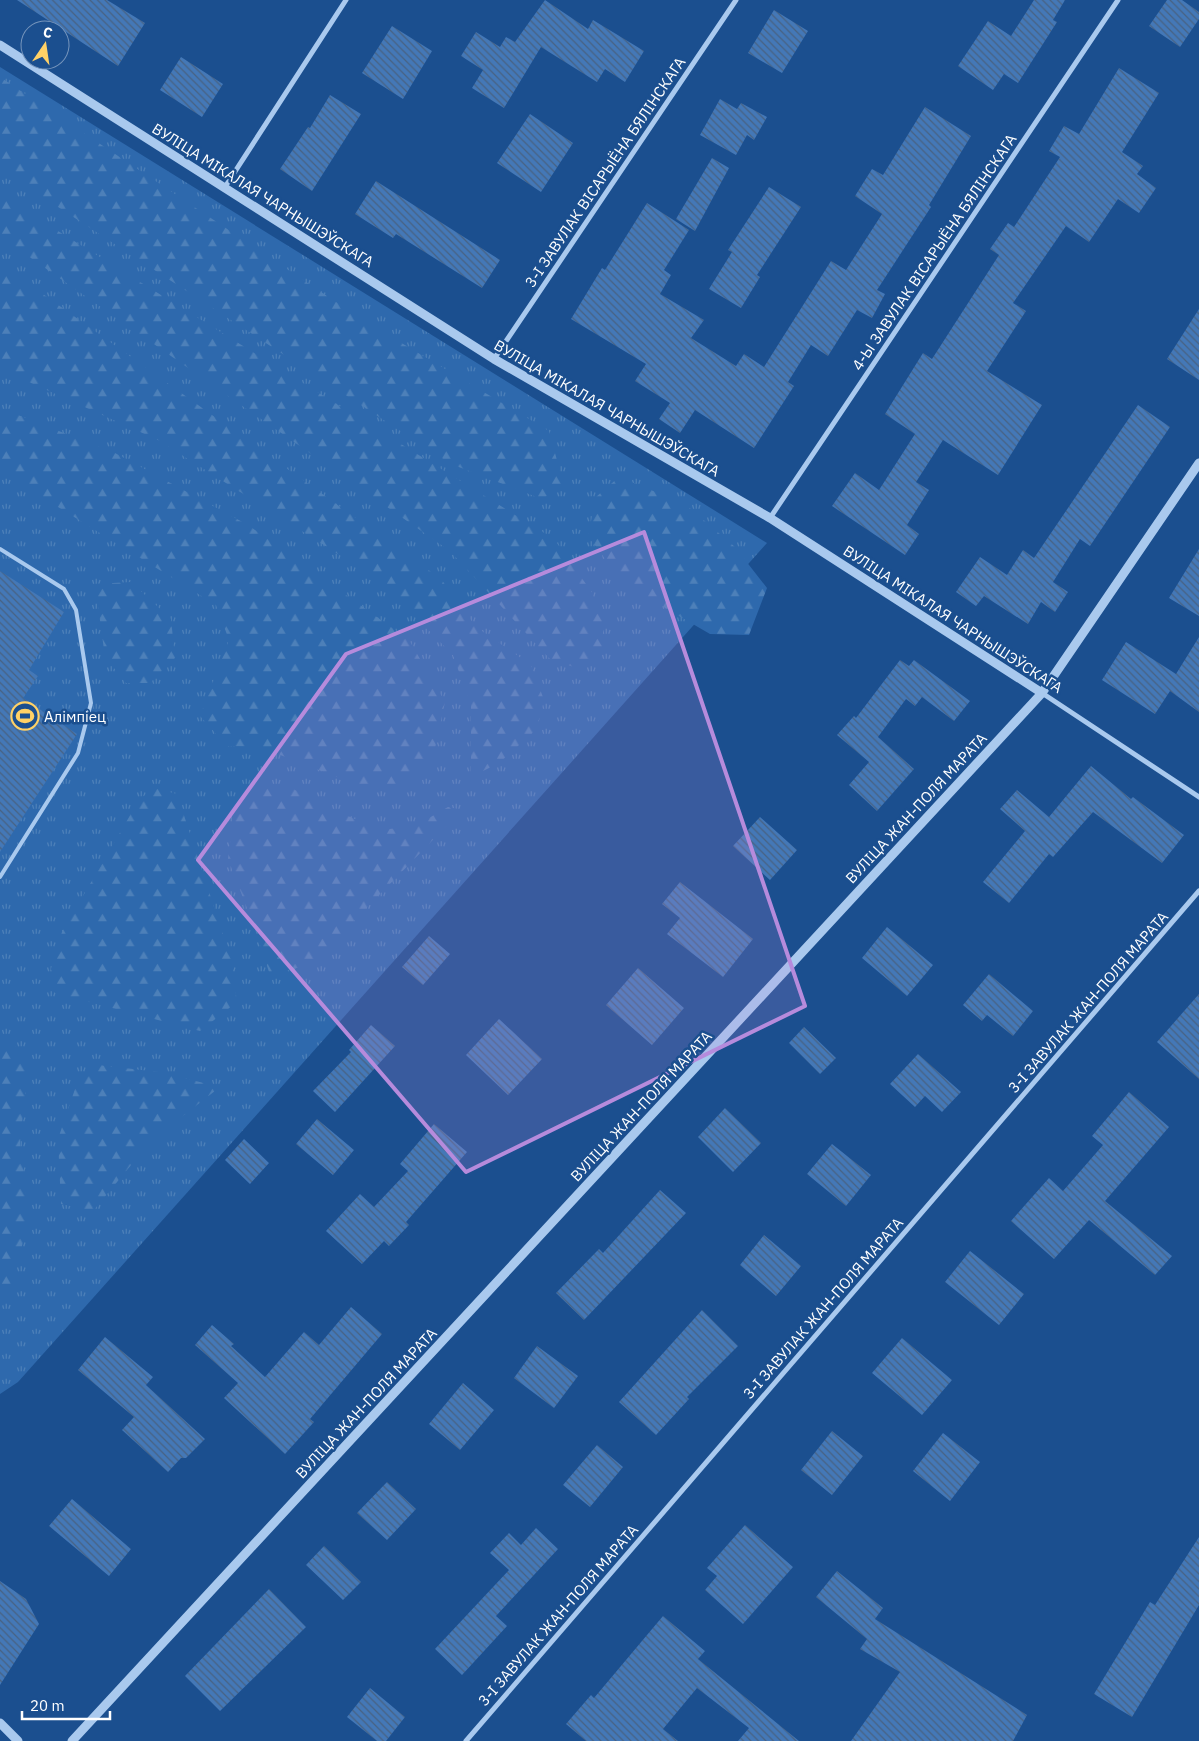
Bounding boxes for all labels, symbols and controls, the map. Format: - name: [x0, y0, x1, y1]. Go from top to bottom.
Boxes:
- north arrow: [20, 20, 70, 70]
- text: С: [41, 23, 54, 42]
- street label: 3-І ЗАВУЛАК ВІСАРЫЁНА БЯЛІНСКАГА: [521, 53, 690, 291]
- street label: ВУЛІЦА МІКАЛАЯ ЧАРНЫШЭЎСКАГА: [149, 119, 378, 271]
- street label: 4-Ы ЗАВУЛАК ВІСАРЫЁНА БЯЛІНСКАГА: [848, 130, 1021, 374]
- street label: ВУЛІЦА МІКАЛАЯ ЧАРНЫШЭЎСКАГА: [491, 335, 724, 481]
- street label: ВУЛІЦА МІКАЛАЯ ЧАРНЫШЭЎСКАГА: [840, 541, 1066, 697]
- sports icon: Алімпіец: [10, 701, 40, 731]
- place label: Алімпіец: [44, 707, 106, 726]
- street label: ВУЛІЦА ЖАН-ПОЛЯ МАРАТА: [841, 728, 991, 887]
- street label: 3-І ЗАВУЛАК ЖАН-ПОЛЯ МАРАТА: [1004, 907, 1172, 1097]
- street label: ВУЛІЦА ЖАН-ПОЛЯ МАРАТА: [566, 1026, 716, 1185]
- street label: 3-І ЗАВУЛАК ЖАН-ПОЛЯ МАРАТА: [739, 1213, 907, 1403]
- street label: ВУЛІЦА ЖАН-ПОЛЯ МАРАТА: [291, 1323, 441, 1482]
- street label: 3-І ЗАВУЛАК ЖАН-ПОЛЯ МАРАТА: [474, 1520, 642, 1710]
- scale bar: [22, 1688, 110, 1720]
- text: 20 m: [30, 1696, 65, 1715]

